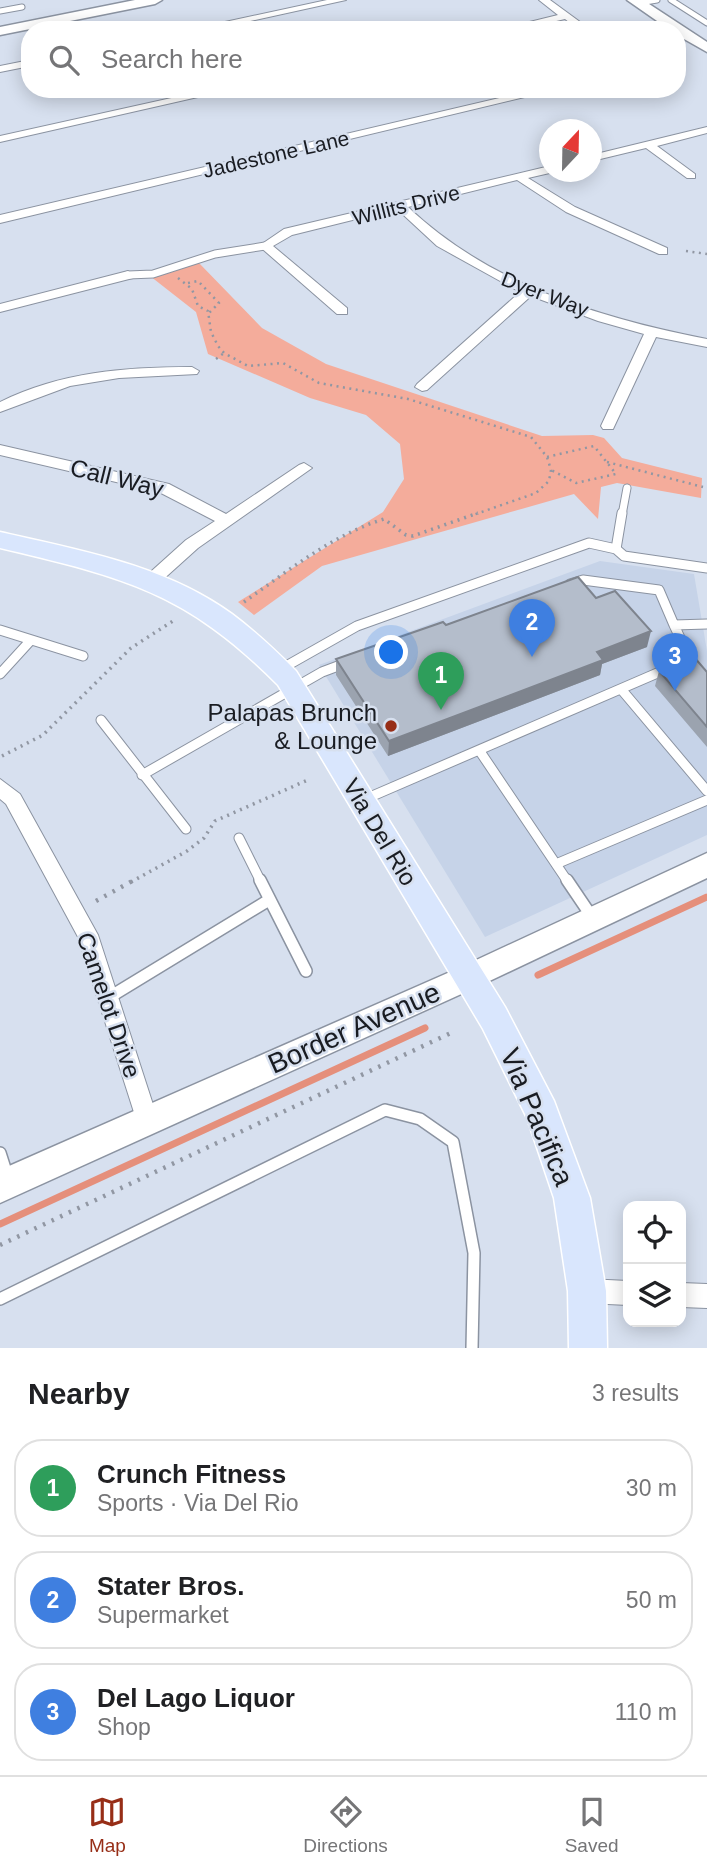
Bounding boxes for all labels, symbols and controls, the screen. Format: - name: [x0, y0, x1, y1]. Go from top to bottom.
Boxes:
- search box: [21, 21, 686, 98]
- icon: search: [45, 41, 83, 79]
- text: Search here: [101, 44, 243, 74]
- north arrow: [539, 119, 602, 182]
- street label: Jadestone Lane: [201, 126, 351, 182]
- street label: Willits Drive: [350, 181, 462, 229]
- street label: Dyer Way: [498, 267, 592, 321]
- street label: Call Way: [68, 453, 166, 503]
- pin: 2: [509, 599, 555, 657]
- pin: 3: [652, 633, 698, 691]
- your location: [374, 635, 408, 669]
- pin: 1: [418, 652, 464, 710]
- place label: Palapas Brunch & Lounge: [208, 699, 377, 754]
- marker: Palapas Brunch & Lounge: [383, 718, 399, 734]
- street label: Via Del Rio: [338, 774, 422, 890]
- street label: Camelot Drive: [71, 929, 147, 1081]
- street label: Border Avenue: [263, 976, 445, 1080]
- street label: Via Pacifica: [494, 1044, 580, 1191]
- map controls: [623, 1201, 686, 1327]
- button: locate: [623, 1201, 686, 1264]
- button: layers: [623, 1264, 686, 1327]
- text: Nearby: [28, 1377, 130, 1410]
- text: 3 results: [592, 1380, 679, 1406]
- text: Crunch Fitness: [97, 1459, 286, 1489]
- text: 1: [47, 1475, 59, 1501]
- text: 30 m: [626, 1475, 677, 1501]
- text: Sports · Via Del Rio: [97, 1490, 299, 1516]
- text: Stater Bros.: [97, 1571, 244, 1601]
- text: 2: [47, 1587, 59, 1613]
- text: 50 m: [626, 1587, 677, 1613]
- text: Supermarket: [97, 1602, 229, 1628]
- text: Del Lago Liquor: [97, 1683, 295, 1713]
- text: 3: [47, 1699, 59, 1725]
- text: 110 m: [615, 1699, 677, 1725]
- text: Shop: [97, 1714, 151, 1740]
- tab: Map: [88, 1793, 126, 1857]
- tab: Directions: [303, 1793, 388, 1857]
- tab: Saved: [565, 1793, 619, 1857]

